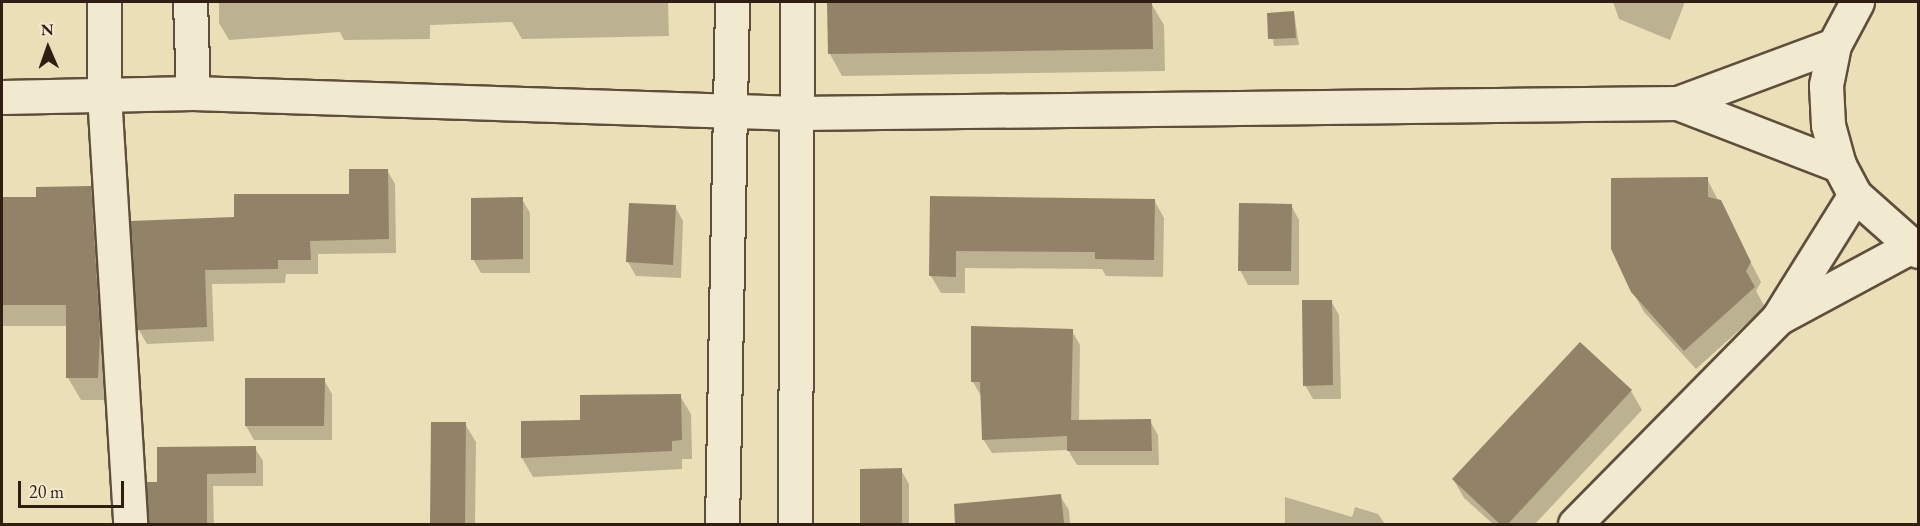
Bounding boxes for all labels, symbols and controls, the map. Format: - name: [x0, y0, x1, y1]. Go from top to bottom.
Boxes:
- north arrow: [18, 18, 78, 78]
- text: N: [41, 19, 54, 40]
- scale bar: [21, 469, 128, 507]
- text: 20 m: [29, 480, 64, 503]

